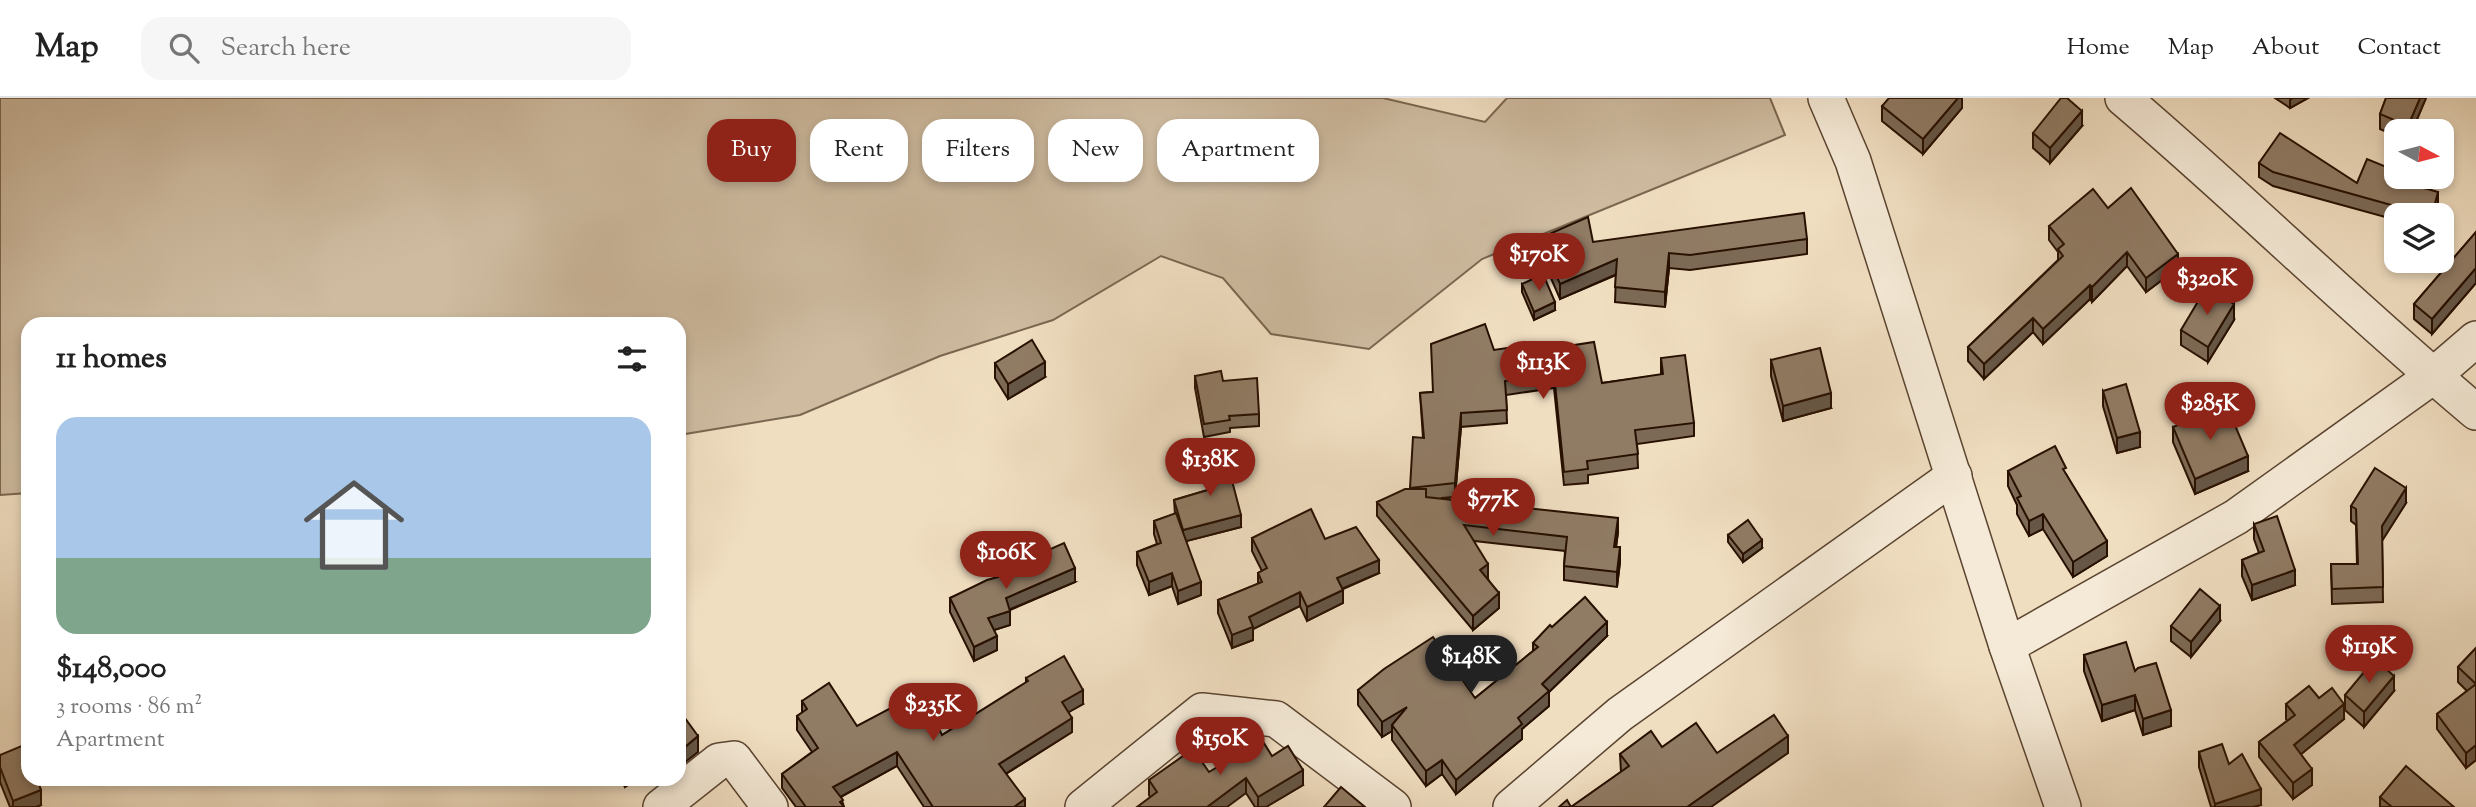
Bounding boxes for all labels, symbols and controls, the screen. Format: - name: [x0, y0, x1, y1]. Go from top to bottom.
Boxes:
- search box: [141, 17, 631, 80]
- text: Map: [35, 24, 99, 72]
- icon: search: [165, 29, 203, 67]
- text: Search here: [221, 30, 351, 67]
- text: Home: [2067, 31, 2130, 65]
- text: Map: [2168, 31, 2214, 65]
- text: About: [2252, 31, 2319, 65]
- text: Contact: [2357, 31, 2441, 65]
- chip: Buy: [707, 119, 796, 182]
- chip: Rent: [810, 119, 908, 182]
- chip: Filters: [922, 119, 1034, 182]
- chip: New: [1048, 119, 1143, 182]
- chip: Apartment: [1157, 119, 1319, 182]
- north arrow: [2384, 119, 2454, 189]
- map controls: [2384, 119, 2454, 273]
- button: layers: [2384, 203, 2454, 273]
- pin: $170K: [1490, 234, 1588, 293]
- text: $170K: [1509, 239, 1569, 272]
- pin: $320K: [2158, 258, 2256, 317]
- text: $320K: [2176, 263, 2238, 296]
- text: 11 homes: [56, 338, 167, 381]
- icon: filters: [613, 340, 651, 378]
- pin: $113K: [1494, 342, 1592, 401]
- text: $113K: [1516, 347, 1570, 380]
- pin: $285K: [2161, 382, 2259, 442]
- text: $285K: [2180, 388, 2240, 421]
- pin: $138K: [1161, 438, 1259, 498]
- text: $138K: [1181, 444, 1239, 477]
- icon: home: [291, 462, 417, 588]
- pin: $77K: [1452, 478, 1534, 538]
- text: $77K: [1467, 484, 1519, 517]
- pin: $106K: [957, 532, 1055, 591]
- text: $106K: [976, 537, 1036, 570]
- pin: $119K: [2320, 626, 2418, 685]
- text: $119K: [2341, 631, 2397, 664]
- pin: $148K: [1422, 636, 1520, 695]
- text: $148K: [1441, 641, 1501, 674]
- text: $148,000: [56, 648, 166, 691]
- pin: $235K: [884, 684, 982, 743]
- text: $235K: [905, 689, 961, 722]
- text: 3 rooms · 86 m²: [56, 691, 202, 724]
- pin: $150K: [1171, 718, 1269, 777]
- text: $150K: [1192, 723, 1248, 756]
- text: Apartment: [56, 724, 165, 757]

